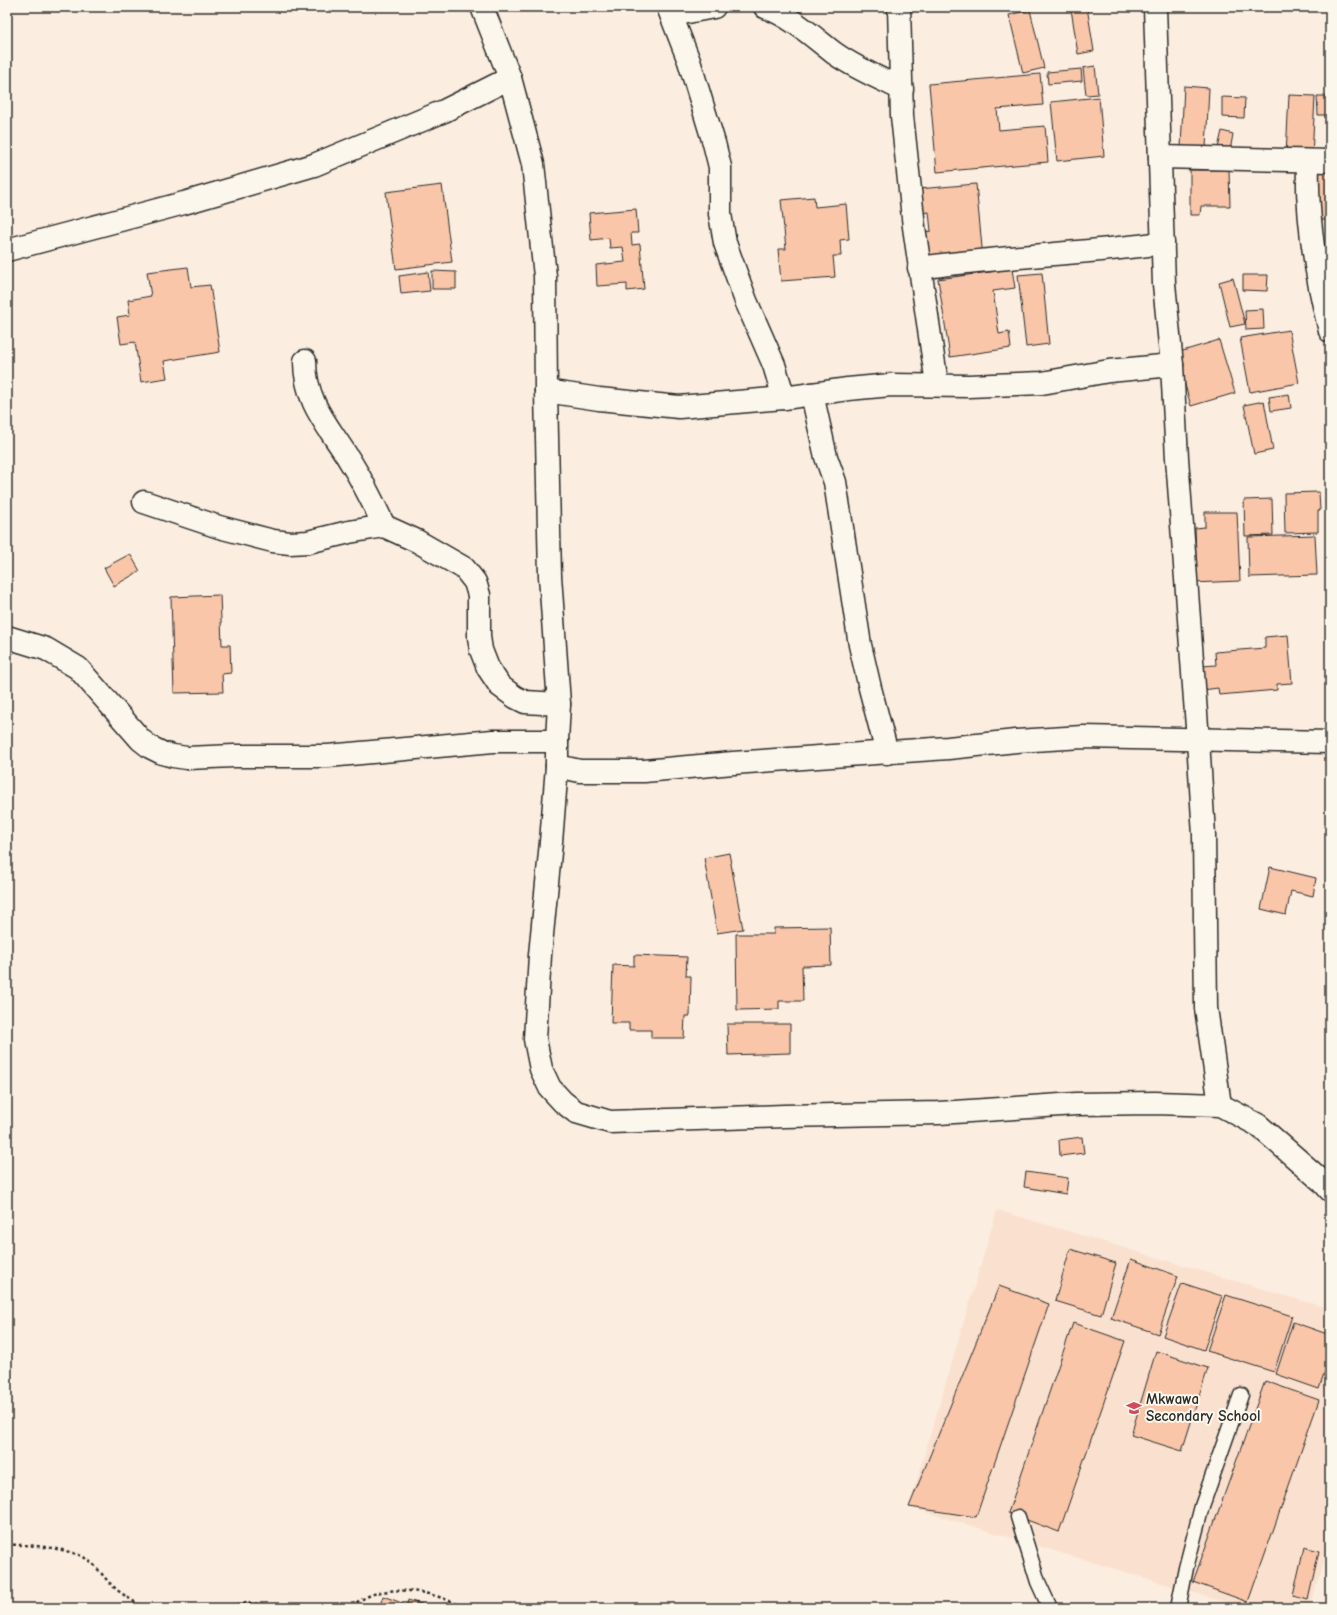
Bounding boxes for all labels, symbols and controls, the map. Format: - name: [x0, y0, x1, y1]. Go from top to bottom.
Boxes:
- place label: Mkwawa Secondary School: [1146, 1390, 1260, 1425]
- school or university icon: Mkwawa Secondary School: [1125, 1399, 1143, 1417]

